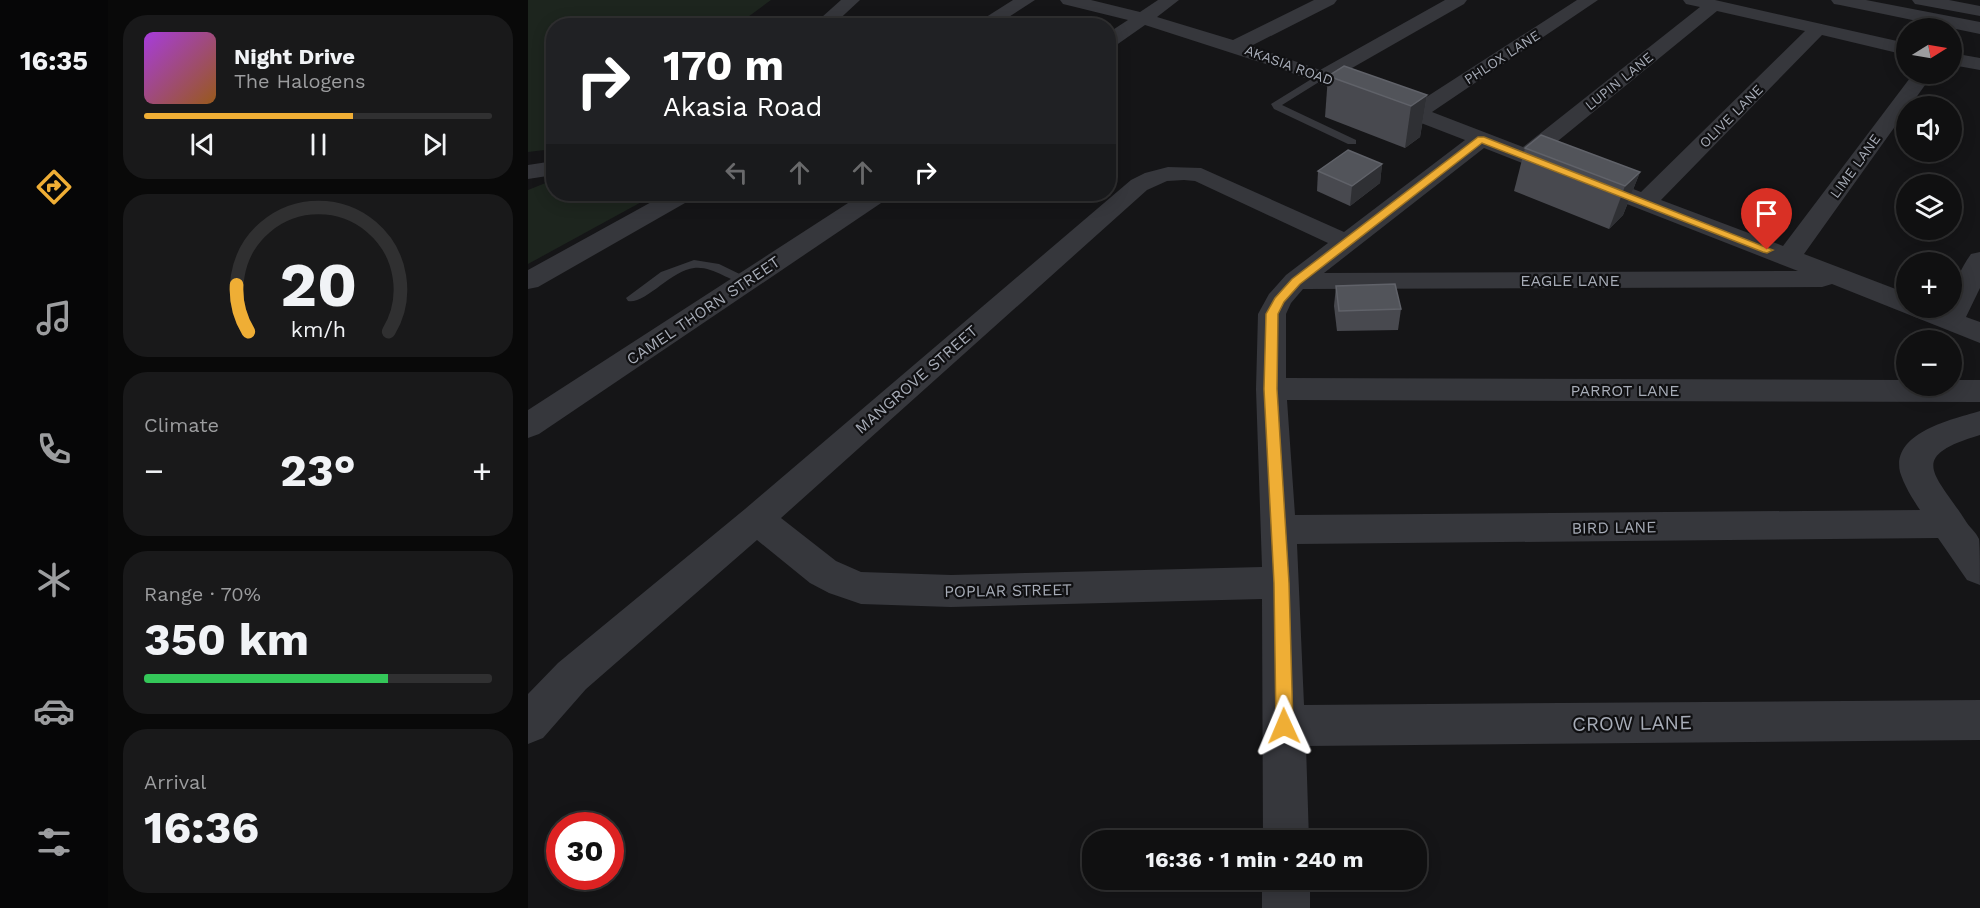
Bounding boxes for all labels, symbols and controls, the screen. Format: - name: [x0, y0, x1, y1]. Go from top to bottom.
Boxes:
- north arrow: [1896, 18, 1962, 84]
- map controls: [1896, 18, 1962, 396]
- street label: PHLOX LANE: [1461, 27, 1543, 87]
- text: 170 m: [663, 41, 784, 90]
- icon: right: [564, 42, 642, 120]
- street label: AKASIA ROAD: [1243, 42, 1335, 88]
- text: Night Drive: [234, 44, 355, 69]
- text: 16:35: [20, 45, 88, 77]
- street label: LUPIN LANE: [1582, 49, 1656, 113]
- text: The Halogens: [234, 69, 366, 93]
- street label: OLIVE LANE: [1696, 81, 1766, 151]
- text: Akasia Road: [663, 91, 822, 123]
- button: sound: [1896, 96, 1962, 162]
- icon: previous: [186, 128, 219, 161]
- icon: pause: [302, 128, 335, 161]
- icon: next: [418, 128, 451, 161]
- street label: LIME LANE: [1826, 131, 1884, 201]
- icon: left: [720, 156, 753, 189]
- icon: ahead: [783, 156, 816, 189]
- icon: ahead: [846, 156, 879, 189]
- icon: right: [909, 156, 942, 189]
- icon: directions: [33, 166, 75, 208]
- button: layers: [1896, 174, 1962, 240]
- pin: [1741, 188, 1792, 250]
- icon: arrive: [1750, 197, 1783, 230]
- text: 20: [279, 249, 357, 322]
- street label: CAMEL THORN STREET: [623, 252, 784, 369]
- button: +: [1896, 252, 1962, 318]
- street label: EAGLE LANE: [1520, 271, 1620, 290]
- icon: music: [33, 297, 75, 339]
- text: km/h: [290, 318, 346, 343]
- street label: MANGROVE STREET: [851, 321, 982, 438]
- button: −: [1896, 330, 1962, 396]
- street label: PARROT LANE: [1570, 381, 1680, 400]
- text: Climate: [144, 413, 219, 437]
- icon: phone: [33, 428, 75, 470]
- text: 23°: [280, 444, 356, 497]
- text: −: [144, 451, 164, 490]
- text: +: [472, 451, 492, 490]
- street label: BIRD LANE: [1571, 517, 1657, 538]
- icon: climate: [33, 559, 75, 601]
- street label: POPLAR STREET: [944, 580, 1072, 601]
- text: Range · 70%: [144, 582, 261, 606]
- text: 350 km: [144, 613, 309, 666]
- icon: car: [33, 690, 75, 732]
- position arrow: [1252, 694, 1316, 758]
- street label: CROW LANE: [1572, 710, 1692, 736]
- text: Arrival: [144, 770, 206, 794]
- text: 16:36: [144, 801, 259, 854]
- speed limit sign: 30: [546, 812, 624, 890]
- icon: filters: [33, 821, 75, 863]
- text: 16:36 · 1 min · 240 m: [1145, 847, 1364, 872]

